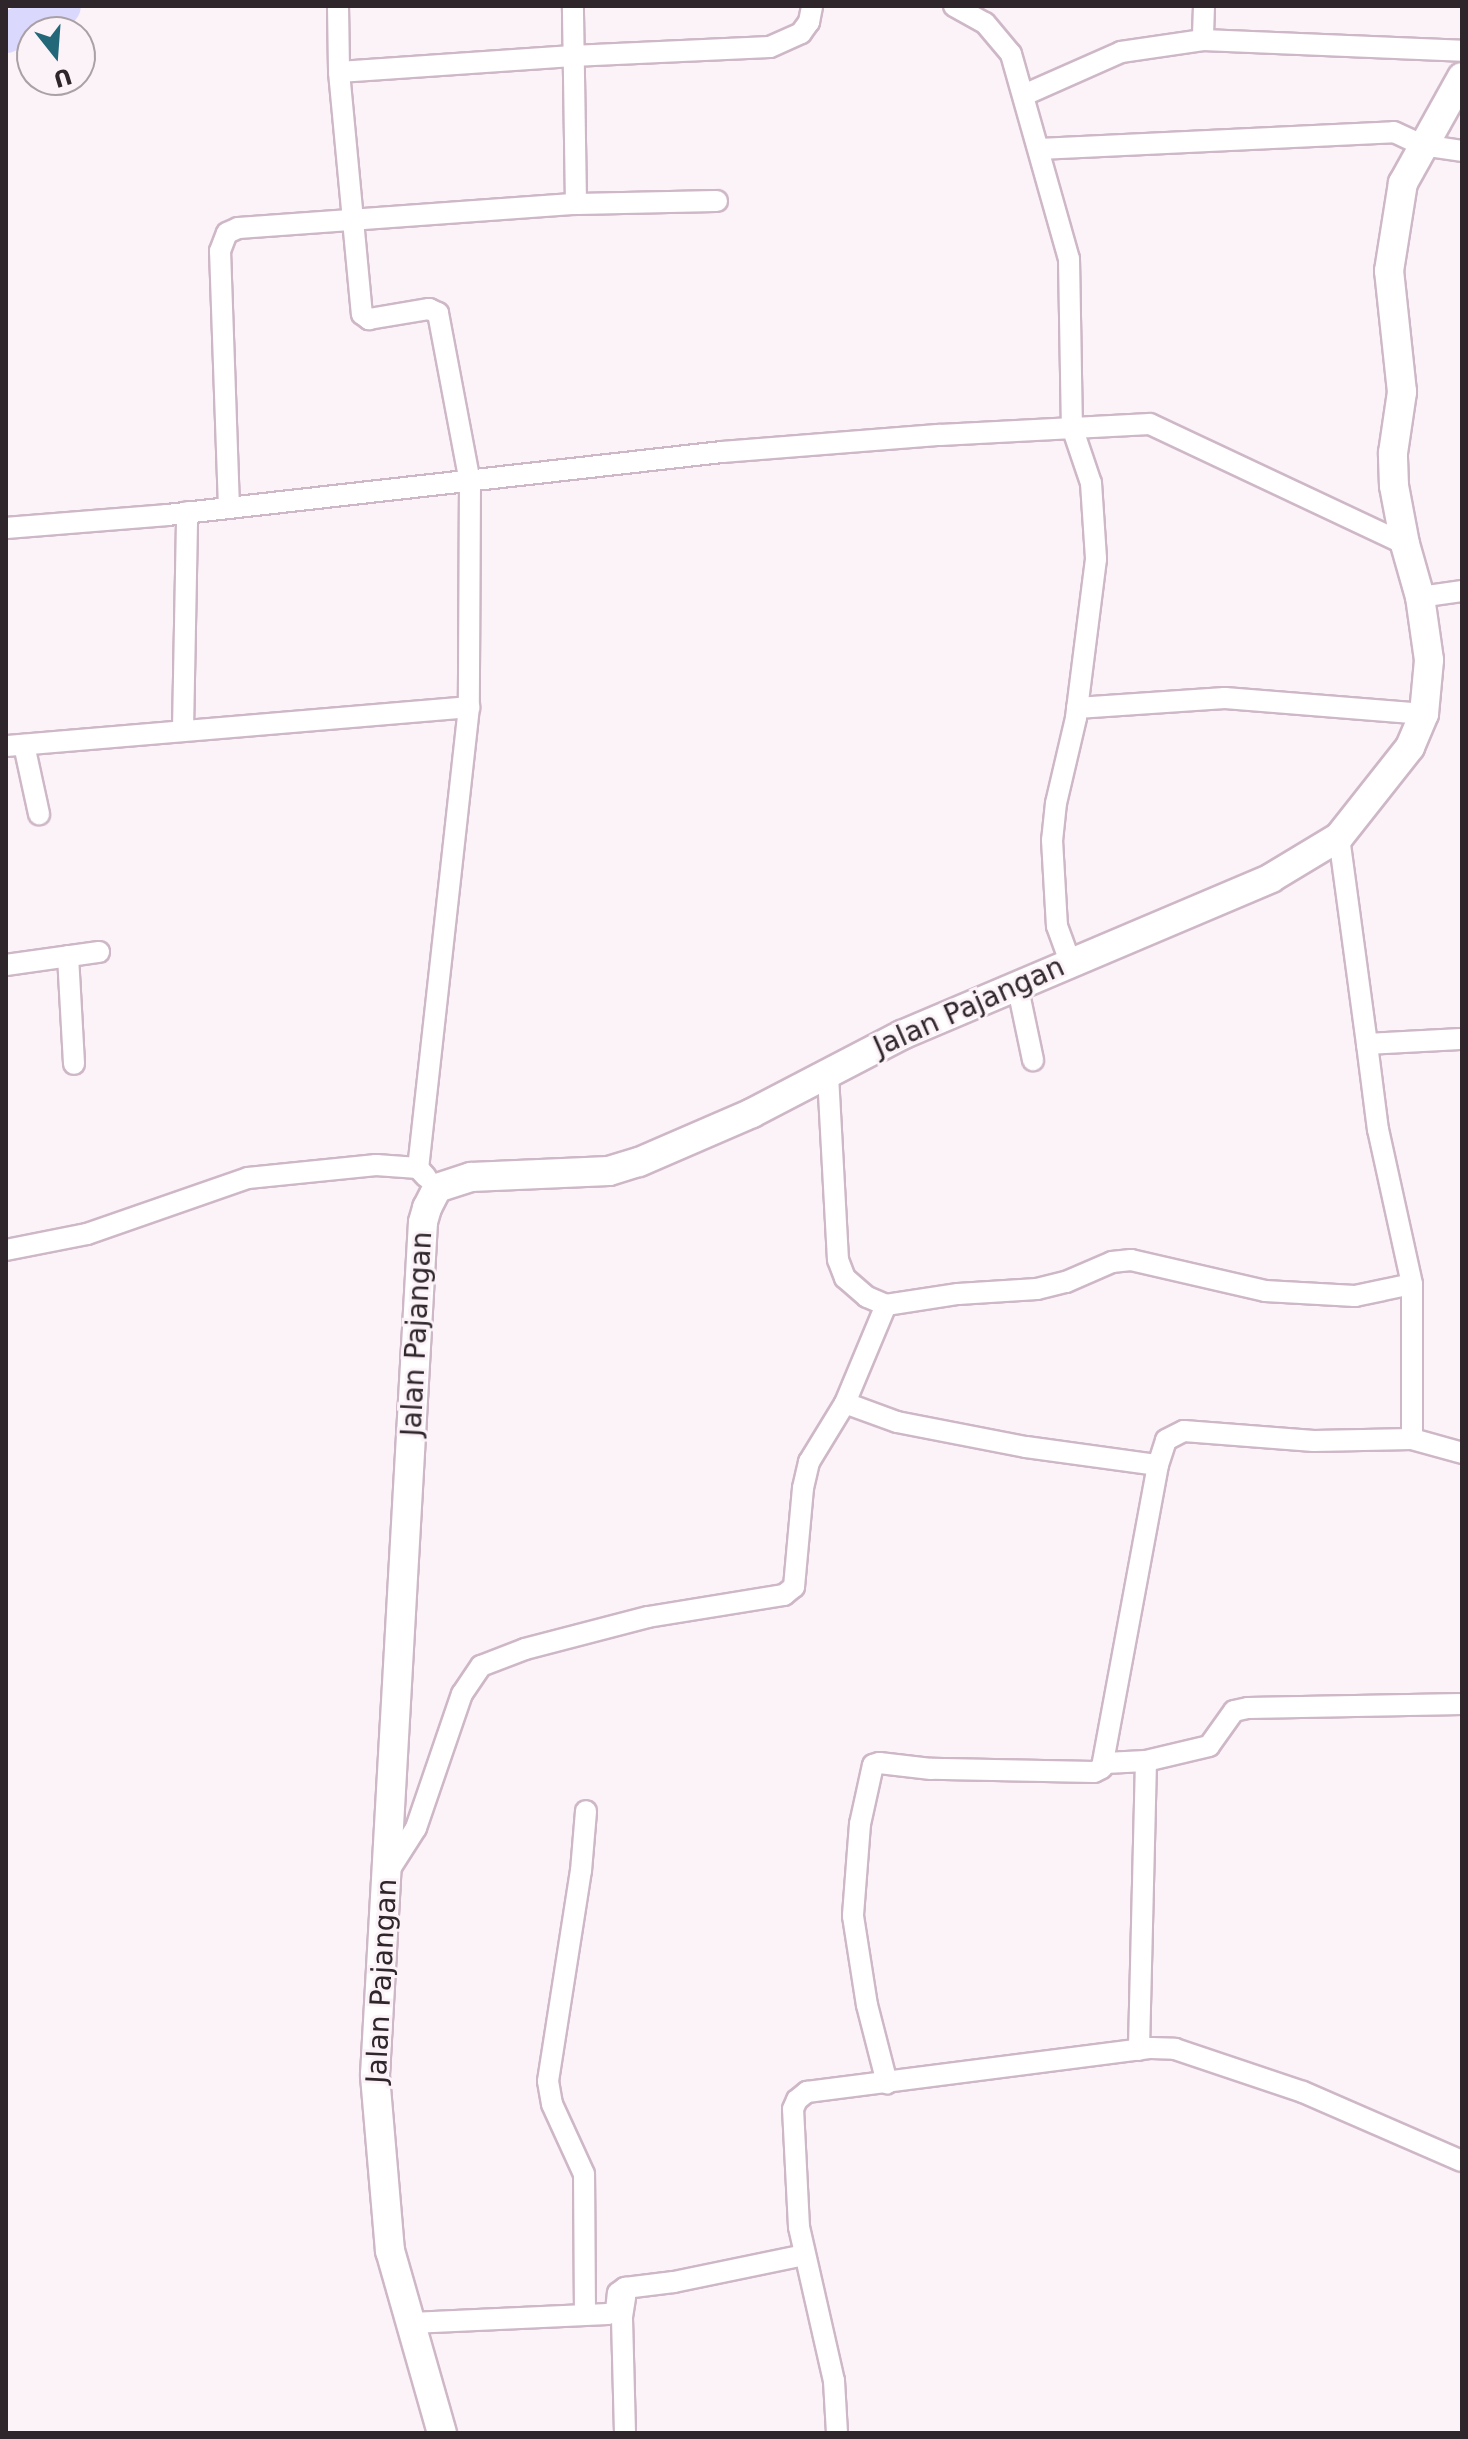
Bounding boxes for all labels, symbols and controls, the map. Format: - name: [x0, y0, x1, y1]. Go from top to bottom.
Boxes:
- north arrow: [16, 16, 96, 96]
- text: U: [50, 63, 75, 92]
- street label: Jalan Pajangan: [868, 950, 1070, 1064]
- street label: Jalan Pajangan: [395, 1231, 439, 1437]
- street label: Jalan Pajangan: [360, 1878, 404, 2084]

